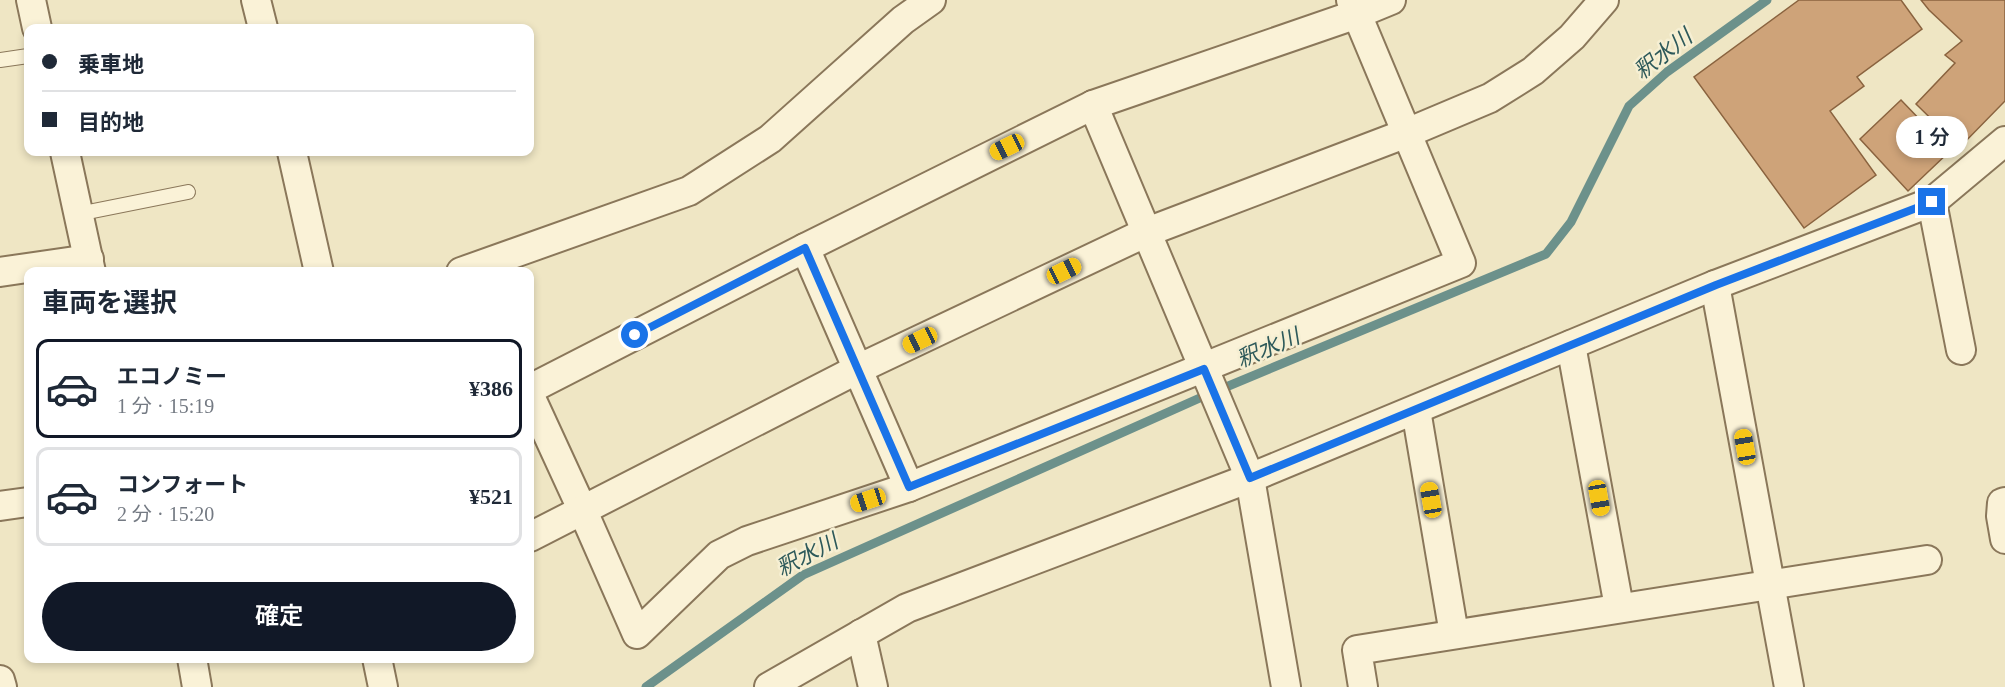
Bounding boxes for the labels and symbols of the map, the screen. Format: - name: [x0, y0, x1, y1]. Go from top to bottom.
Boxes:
- water label: 釈水川: [1629, 23, 1698, 84]
- callout: 1 分: [1896, 115, 1968, 157]
- car: [987, 131, 1027, 163]
- route end: [1918, 188, 1945, 215]
- car: [1044, 255, 1084, 287]
- route start: [621, 321, 648, 348]
- water label: 釈水川: [1233, 323, 1305, 372]
- car: [900, 324, 940, 356]
- car: [1733, 428, 1757, 466]
- car: [1587, 479, 1611, 517]
- car: [1419, 481, 1443, 519]
- car: [848, 486, 888, 514]
- water label: 釈水川: [772, 528, 844, 582]

